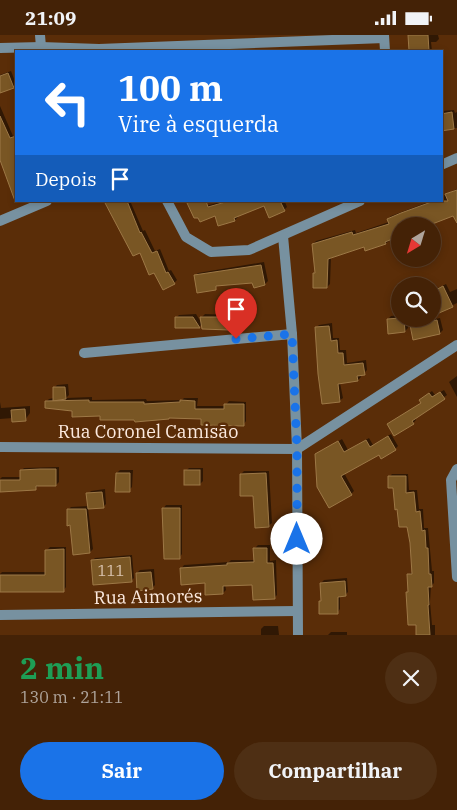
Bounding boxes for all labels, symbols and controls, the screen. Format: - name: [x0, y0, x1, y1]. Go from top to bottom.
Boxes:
- text: 21:09: [25, 6, 76, 30]
- text: 100 m: [118, 65, 223, 111]
- icon: left: [35, 70, 100, 135]
- text: Vire à esquerda: [118, 109, 279, 138]
- icon: arrive: [106, 165, 134, 193]
- text: Depois: [35, 167, 96, 191]
- north arrow: [391, 217, 441, 267]
- map controls: [391, 217, 441, 327]
- button: search: [391, 277, 441, 327]
- pin: [215, 288, 257, 339]
- icon: arrive: [222, 295, 250, 323]
- street label: Rua Coronel Camisão: [58, 420, 238, 443]
- position arrow: [270, 512, 322, 564]
- house number: 111: [97, 561, 125, 580]
- street label: Rua Aimorés: [93, 584, 203, 609]
- text: 2 min: [20, 648, 104, 687]
- button: close: [385, 652, 437, 704]
- text: 130 m · 21:11: [20, 687, 123, 707]
- button: Sair: [20, 742, 224, 800]
- button: Compartilhar: [234, 742, 437, 800]

